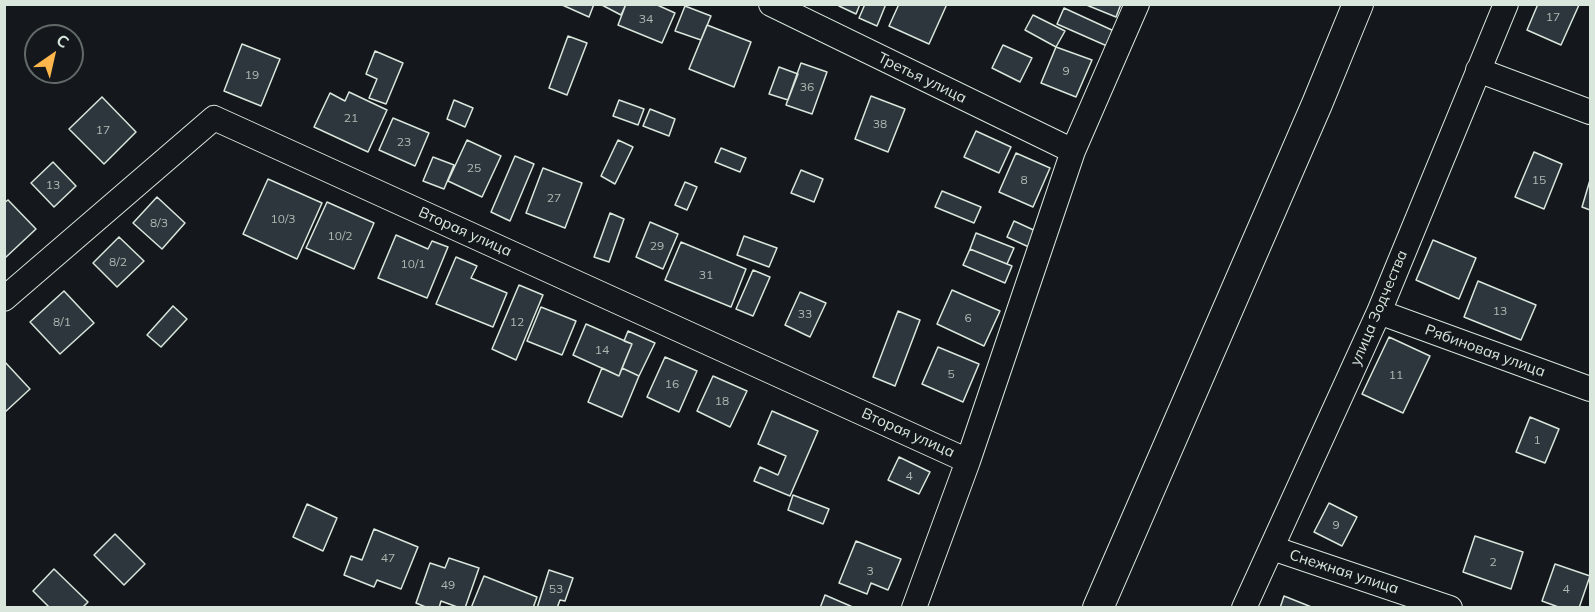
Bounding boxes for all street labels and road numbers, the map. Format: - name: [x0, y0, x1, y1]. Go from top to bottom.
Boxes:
- street label: Третья улица: [875, 49, 969, 107]
- street label: Вторая улица: [416, 203, 514, 261]
- street label: улица Зодчества: [1347, 247, 1411, 369]
- street label: Рябиновая улица: [1422, 321, 1548, 381]
- street label: Вторая улица: [859, 404, 957, 462]
- street label: Снежная улица: [1287, 546, 1401, 598]

